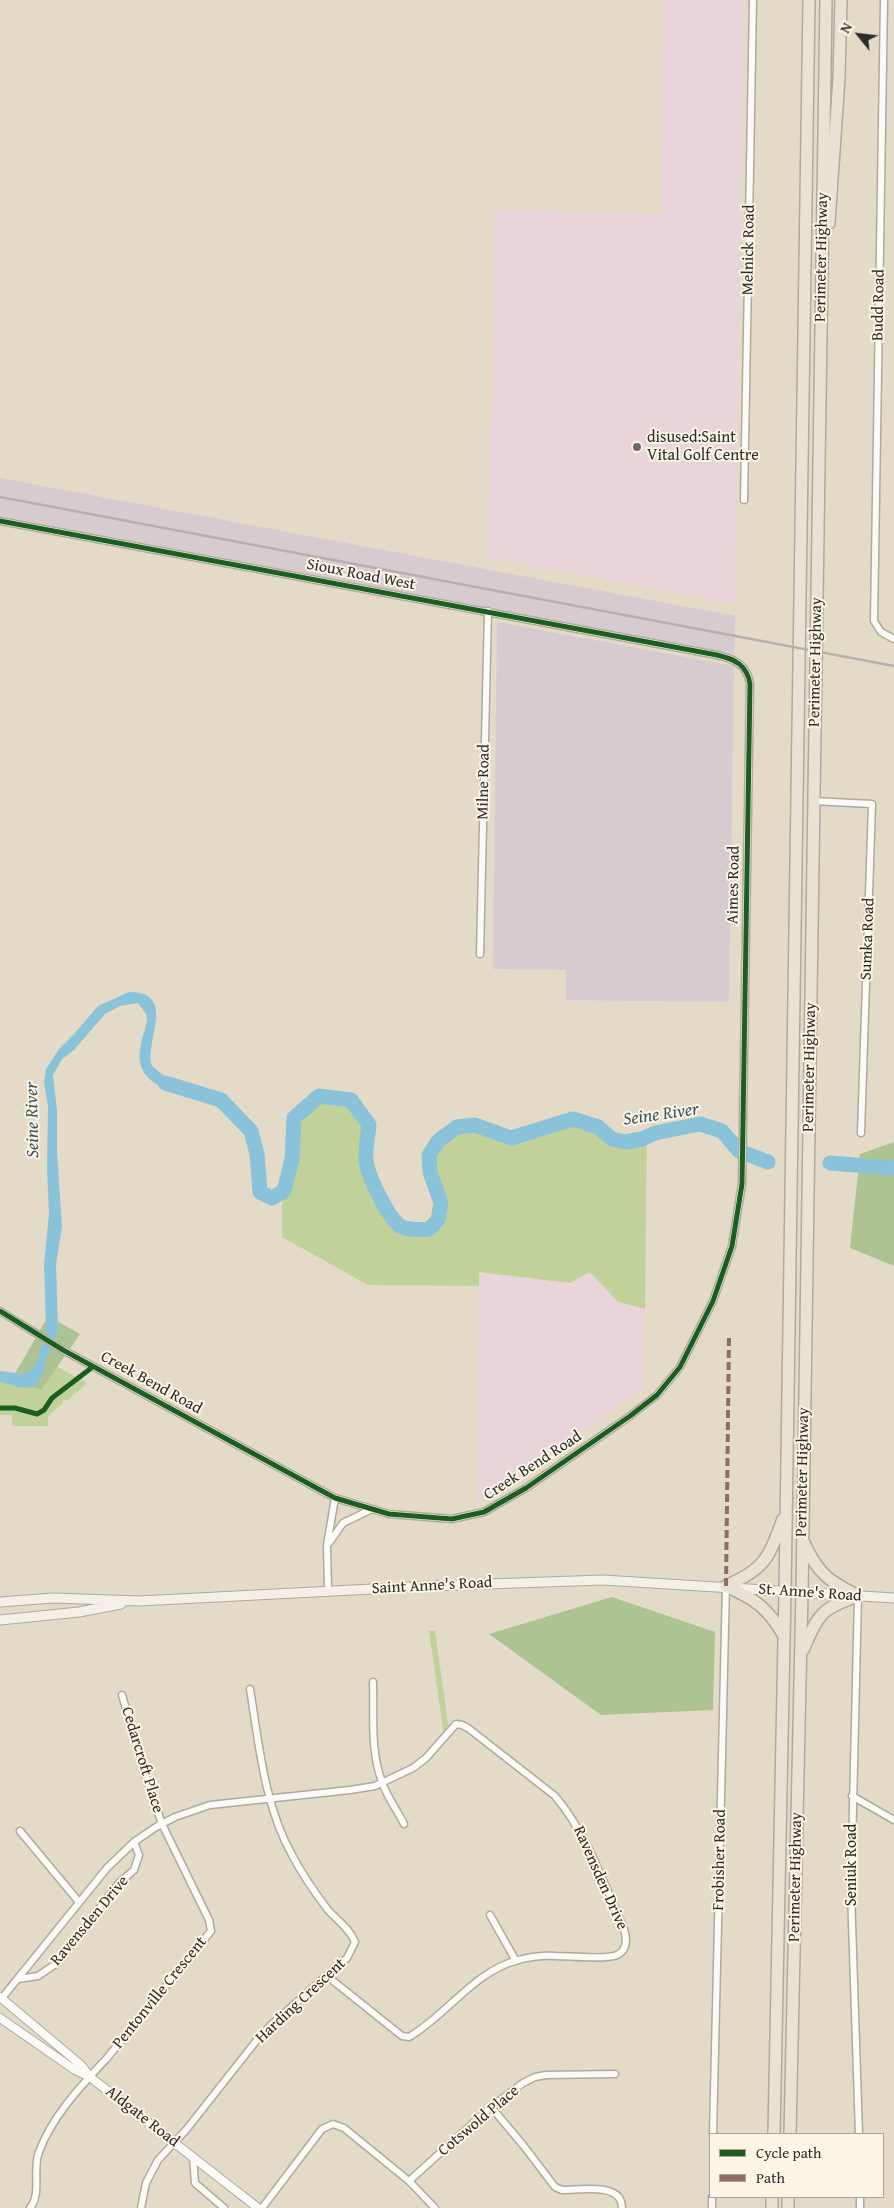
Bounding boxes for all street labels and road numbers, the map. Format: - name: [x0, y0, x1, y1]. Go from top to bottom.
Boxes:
- street label: Perimeter Highway: [811, 192, 833, 322]
- street label: Melnick Road: [739, 205, 759, 295]
- street label: Budd Road: [869, 269, 889, 341]
- street label: Sioux Road West: [305, 555, 417, 595]
- street label: Perimeter Highway: [805, 597, 827, 727]
- street label: Milne Road: [474, 744, 494, 820]
- street label: Aimes Road: [724, 846, 744, 924]
- street label: Sumka Road: [857, 898, 879, 980]
- street label: Perimeter Highway: [799, 1002, 821, 1132]
- street label: Creek Bend Road: [97, 1347, 205, 1419]
- street label: Perimeter Highway: [792, 1407, 814, 1537]
- street label: Creek Bend Road: [480, 1427, 586, 1505]
- street label: Saint Anne's Road: [371, 1573, 493, 1599]
- street label: St. Anne's Road: [758, 1580, 862, 1606]
- street label: Cedarcroft Place: [117, 1705, 167, 1815]
- street label: Frobisher Road: [710, 1809, 730, 1911]
- street label: Perimeter Highway: [785, 1812, 807, 1942]
- street label: Ravensden Drive: [569, 1823, 631, 1933]
- street label: Seniuk Road: [842, 1824, 862, 1906]
- street label: Ravensden Drive: [47, 1872, 133, 1970]
- street label: Pentonville Crescent: [109, 1933, 211, 2053]
- street label: Harding Crescent: [252, 1954, 350, 2048]
- street label: Aldgate Road: [101, 2082, 183, 2152]
- street label: Cotswold Place: [435, 2082, 523, 2160]

